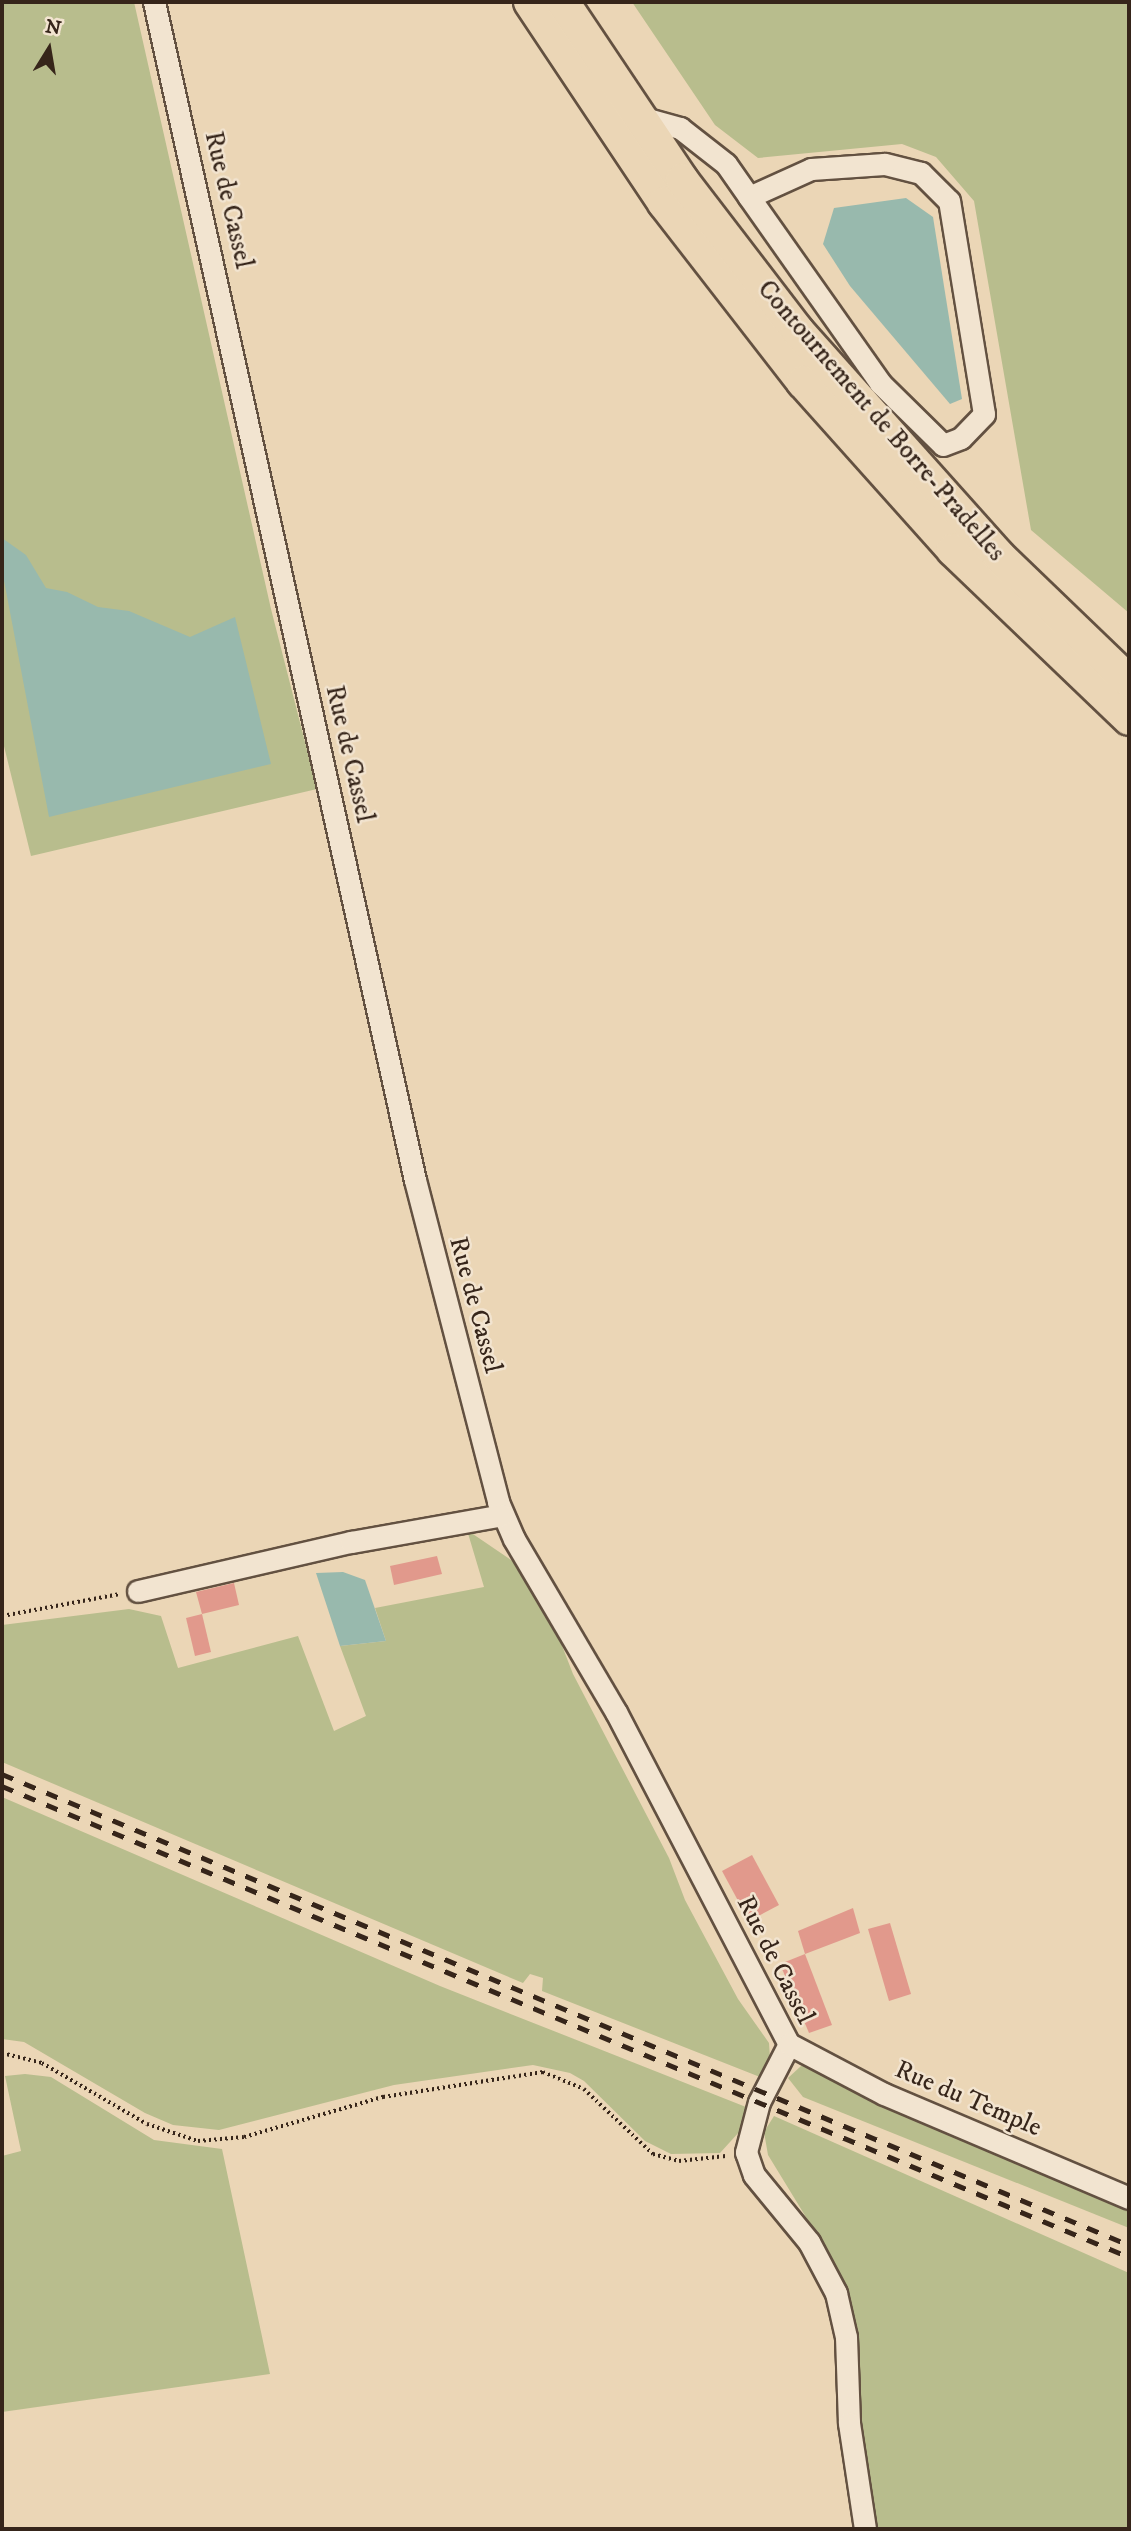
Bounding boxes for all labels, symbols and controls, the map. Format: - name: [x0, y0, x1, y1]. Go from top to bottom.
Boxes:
- north arrow: [14, 14, 84, 84]
- text: N: [43, 15, 63, 41]
- street label: Rue de Cassel: [197, 128, 259, 272]
- street label: Contournement de Borre-Pradelles: [751, 274, 1011, 568]
- street label: Rue de Cassel: [318, 682, 380, 826]
- street label: Rue de Cassel: [442, 1233, 508, 1377]
- street label: Rue de Cassel: [729, 1891, 821, 2029]
- street label: Rue du Temple: [890, 2054, 1046, 2144]

